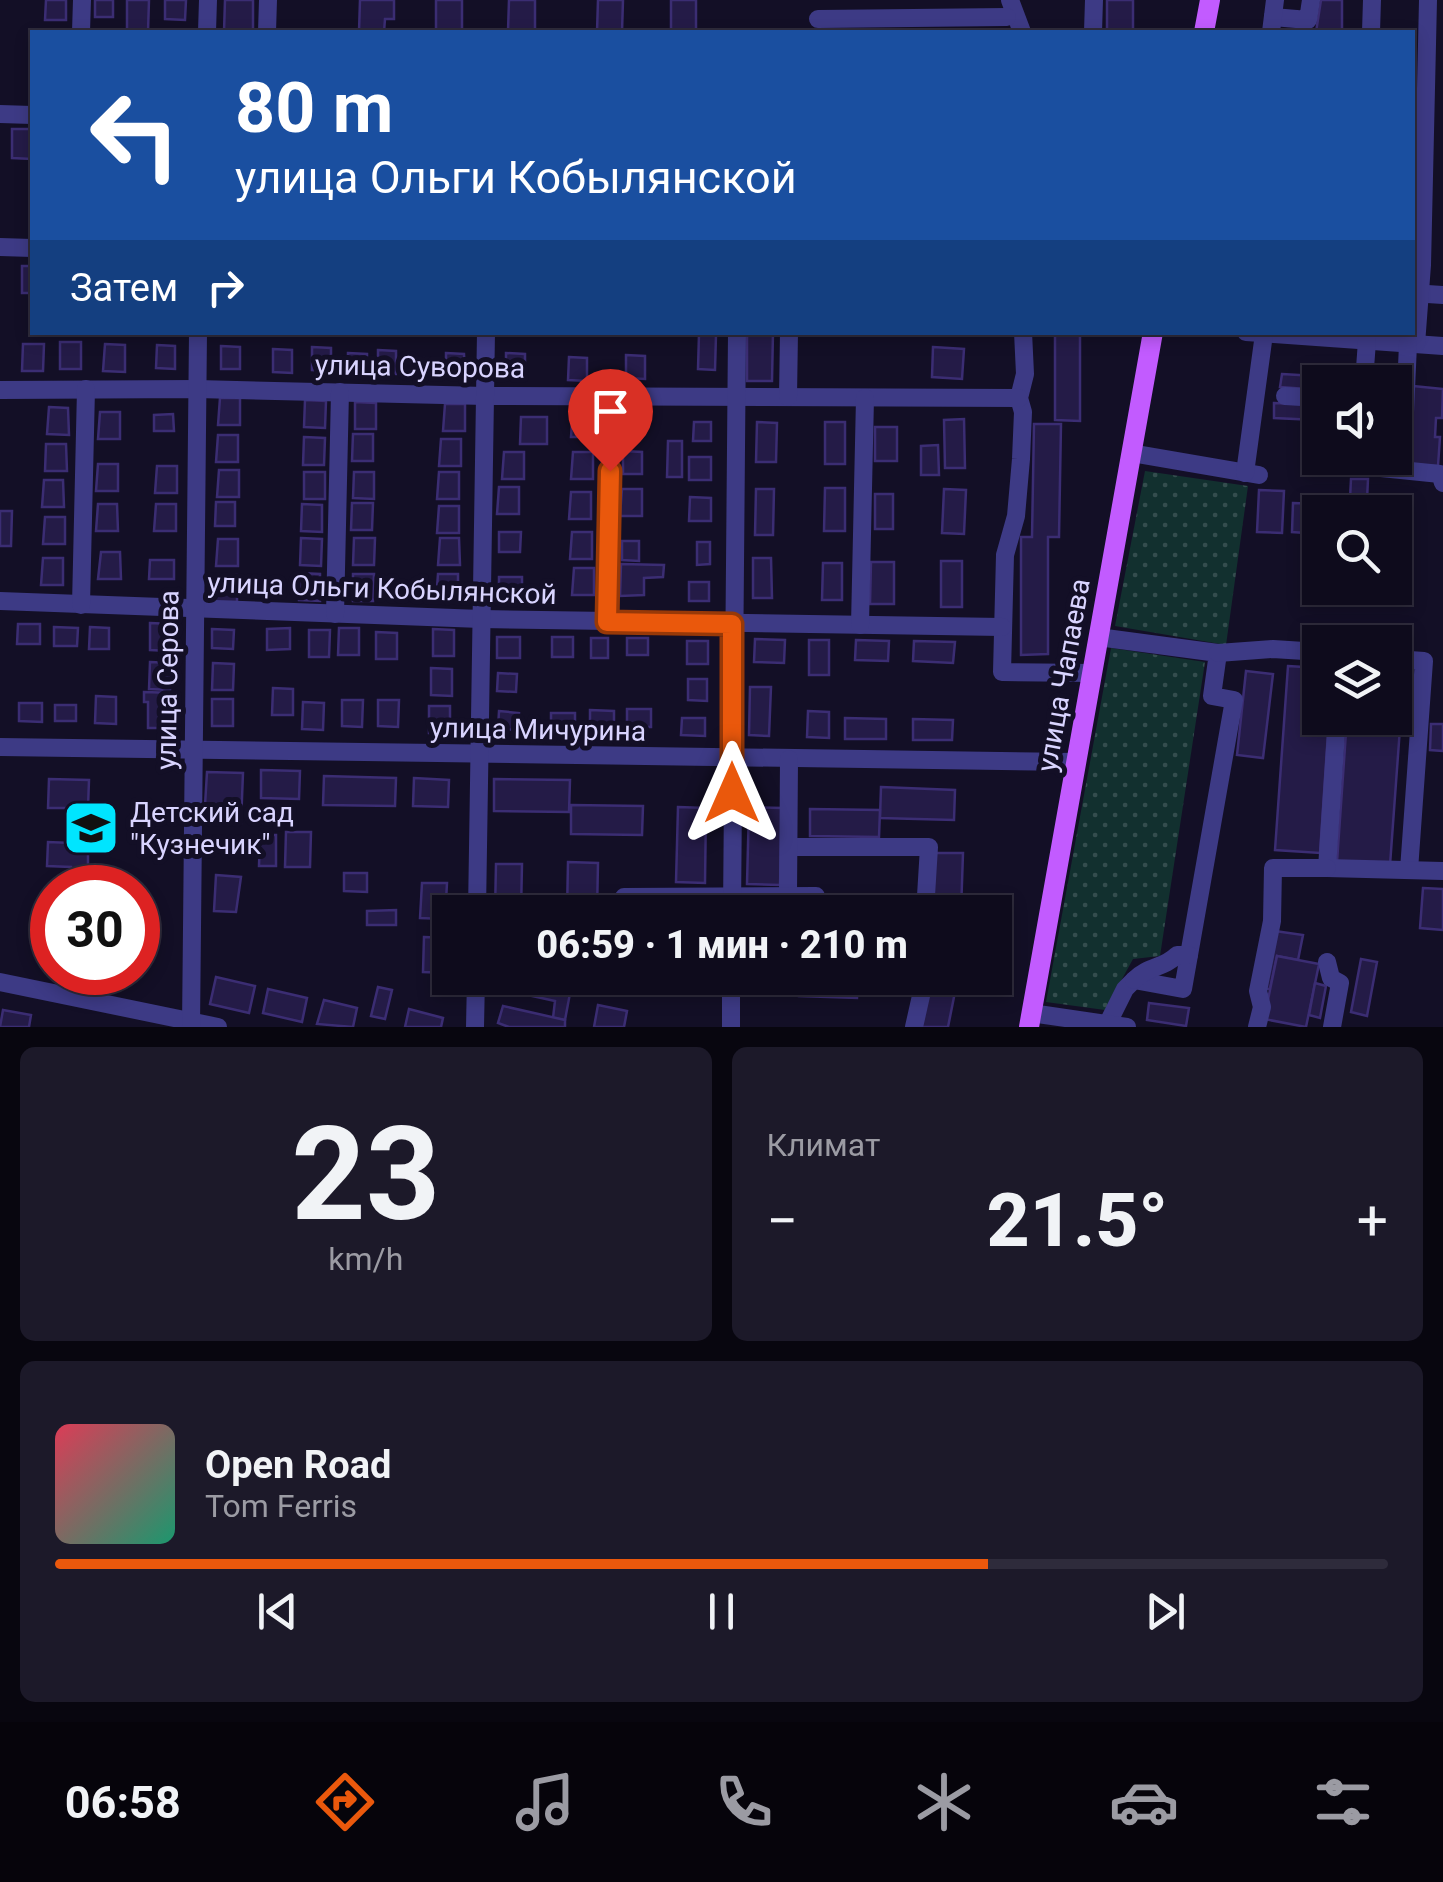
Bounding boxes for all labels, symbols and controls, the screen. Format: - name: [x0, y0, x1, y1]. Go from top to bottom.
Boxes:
- text: 80 m: [235, 67, 393, 149]
- icon: left: [70, 70, 200, 200]
- text: улица Ольги Кобылянской: [235, 151, 797, 204]
- icon: right: [198, 260, 253, 315]
- text: Затем: [70, 266, 178, 310]
- street label: улица Суворова: [315, 348, 525, 385]
- map controls: [1302, 365, 1412, 735]
- button: sound: [1302, 365, 1412, 475]
- pin: [568, 369, 653, 472]
- icon: arrive: [583, 384, 638, 439]
- button: search: [1302, 495, 1412, 605]
- street label: улица Ольги Кобылянской: [207, 566, 557, 611]
- street label: улица Чапаева: [1030, 576, 1097, 774]
- street label: улица Серова: [149, 590, 186, 770]
- button: layers: [1302, 625, 1412, 735]
- street label: улица Мичурина: [430, 711, 646, 748]
- position arrow: [680, 741, 784, 845]
- place label: Детский сад "Кузнечик": [130, 796, 294, 861]
- school or university icon: Детский сад "Кузнечик": [61, 798, 121, 858]
- speed limit sign: 30: [30, 865, 160, 995]
- text: 06:59 · 1 мин · 210 m: [536, 923, 908, 967]
- text: 23: [291, 1098, 440, 1251]
- text: Климат: [767, 1126, 880, 1164]
- text: 21.5°: [987, 1176, 1168, 1264]
- text: −: [767, 1189, 798, 1253]
- text: +: [1357, 1189, 1388, 1253]
- text: km/h: [328, 1240, 403, 1278]
- text: Open Road: [205, 1443, 391, 1487]
- text: Tom Ferris: [205, 1487, 357, 1525]
- icon: previous: [250, 1584, 305, 1639]
- icon: pause: [694, 1584, 749, 1639]
- icon: next: [1138, 1584, 1193, 1639]
- icon: directions: [310, 1767, 380, 1837]
- icon: music: [510, 1767, 580, 1837]
- icon: phone: [709, 1767, 779, 1837]
- icon: climate: [909, 1767, 979, 1837]
- icon: car: [1109, 1767, 1179, 1837]
- icon: filters: [1308, 1767, 1378, 1837]
- text: 06:58: [65, 1776, 181, 1829]

